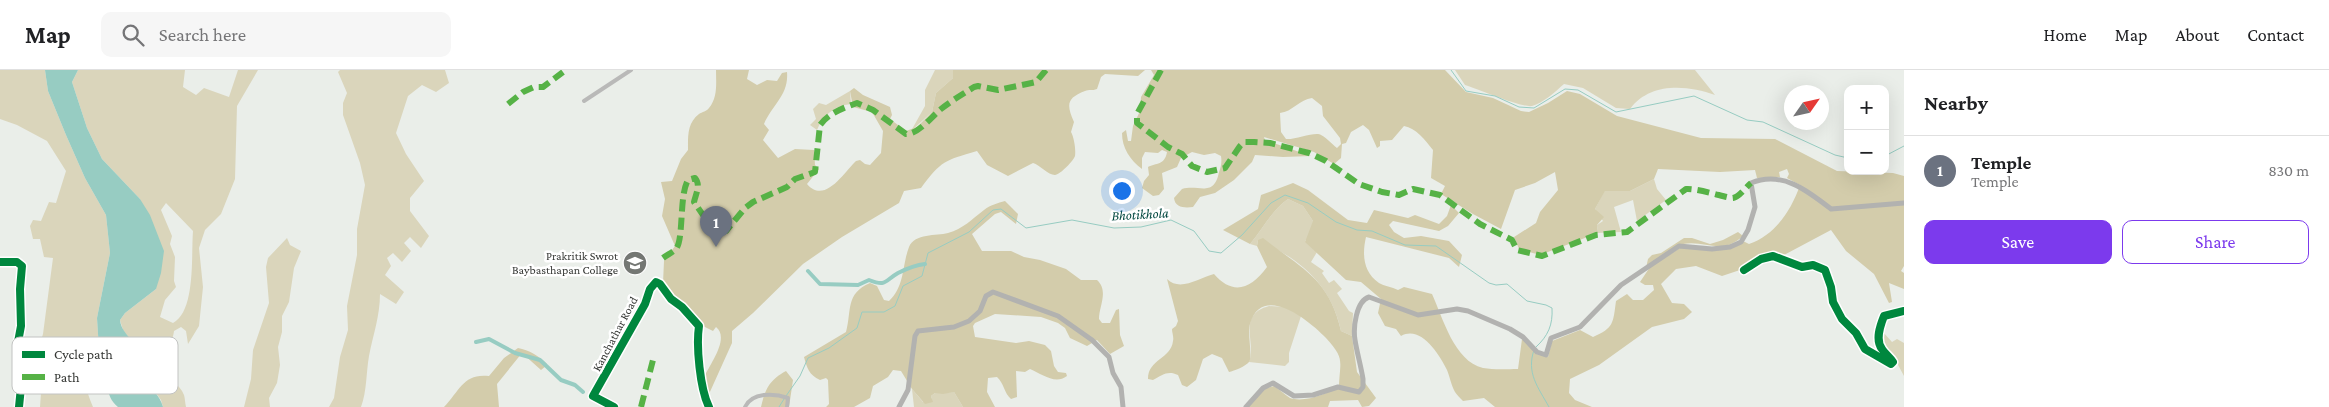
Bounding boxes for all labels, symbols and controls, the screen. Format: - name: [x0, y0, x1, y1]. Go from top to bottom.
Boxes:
- search box: [101, 12, 451, 57]
- text: Map: [25, 21, 71, 48]
- icon: search: [119, 21, 147, 49]
- text: Search here: [159, 24, 246, 45]
- text: Home: [2044, 25, 2087, 45]
- text: Map: [2115, 25, 2147, 45]
- text: About: [2175, 25, 2219, 45]
- text: Contact: [2247, 25, 2304, 45]
- north arrow: [1784, 85, 1829, 130]
- map controls: [1844, 85, 1889, 175]
- button: +: [1844, 85, 1889, 130]
- text: Nearby: [1924, 91, 1988, 115]
- button: −: [1844, 130, 1889, 175]
- text: Temple: [1971, 152, 2031, 173]
- text: 1: [1937, 162, 1943, 179]
- text: 830 m: [2268, 162, 2309, 179]
- text: Temple: [1971, 173, 2019, 190]
- your location: [1109, 178, 1135, 204]
- water label: Bhotikhola: [1111, 204, 1169, 223]
- pin: 1: [700, 206, 732, 247]
- button: Save: [1924, 220, 2112, 264]
- button: Share: [2122, 220, 2309, 264]
- place label: Prakritik Swrot Baybasthapan College: [512, 249, 619, 277]
- school or university icon: Prakritik Swrot Baybasthapan College: [622, 250, 648, 276]
- street label: Kanchathar Road: [589, 294, 641, 374]
- legend: [12, 337, 178, 394]
- text: Cycle path: [54, 346, 113, 362]
- text: Path: [54, 369, 80, 385]

